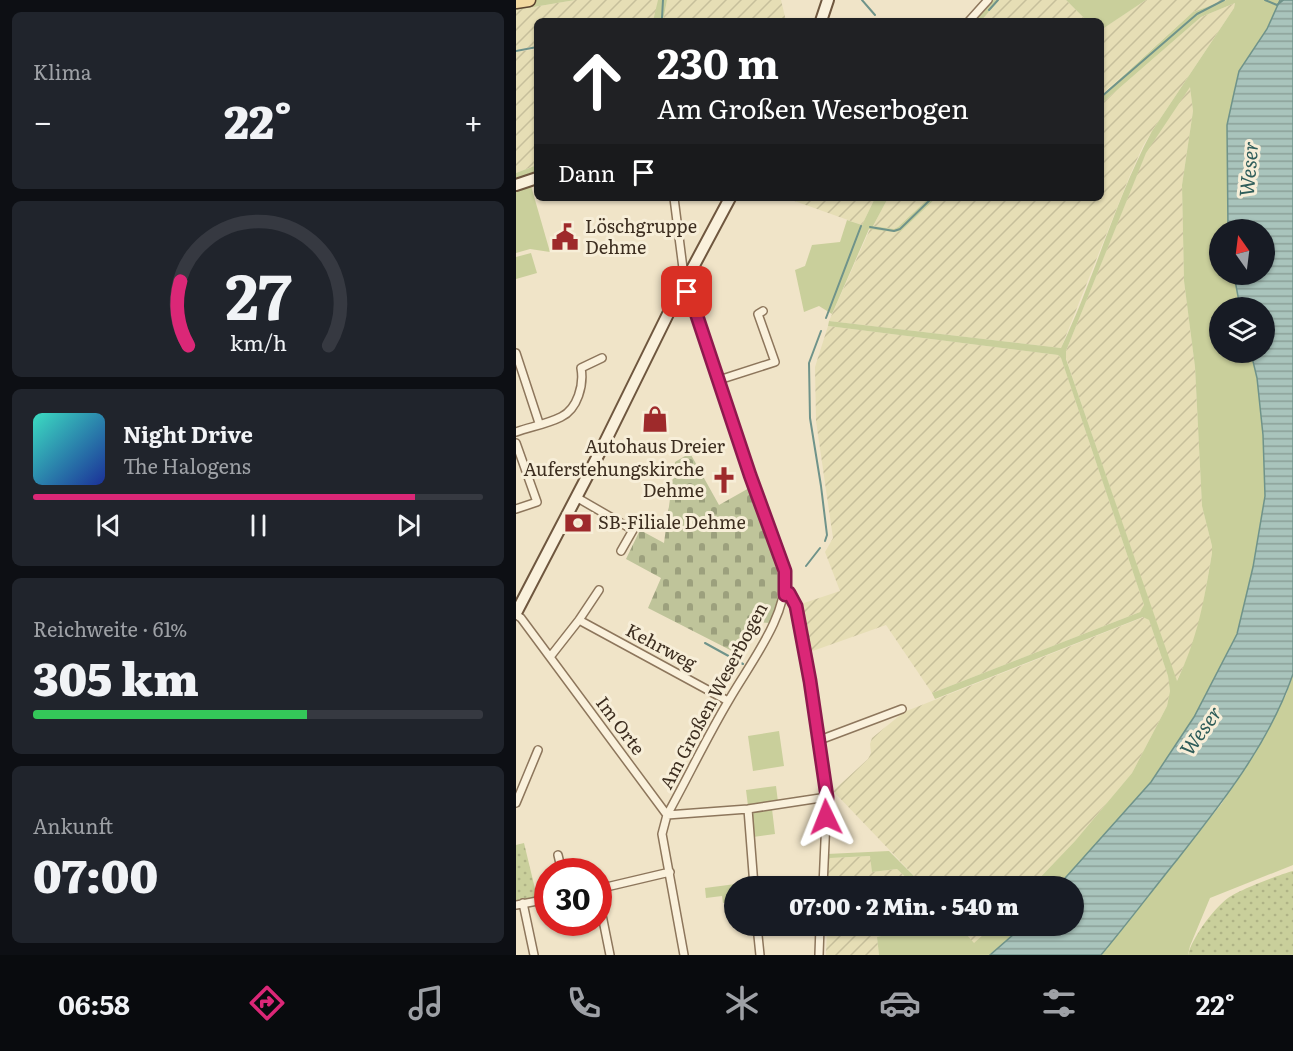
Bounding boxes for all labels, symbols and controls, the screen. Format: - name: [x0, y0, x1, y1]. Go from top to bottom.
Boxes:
- text: 230 m: [657, 30, 779, 92]
- icon: ahead: [558, 42, 636, 120]
- text: Klima: [33, 56, 92, 86]
- text: 22°: [224, 86, 292, 153]
- text: Am Großen Weserbogen: [657, 87, 969, 127]
- text: −: [33, 95, 52, 144]
- text: +: [464, 95, 483, 144]
- water label: Weser: [1230, 140, 1264, 198]
- text: Dann: [558, 156, 615, 189]
- icon: arrive: [627, 156, 660, 189]
- place label: Löschgruppe Dehme: [585, 212, 697, 260]
- north arrow: [1209, 219, 1275, 285]
- map controls: [1209, 219, 1275, 363]
- public building icon: Löschgruppe Dehme: [550, 222, 580, 252]
- text: 27: [225, 247, 291, 339]
- pin: [661, 266, 712, 317]
- icon: arrive: [670, 275, 703, 308]
- button: layers: [1209, 297, 1275, 363]
- text: km/h: [229, 326, 287, 358]
- shop icon: Autohaus Dreier: [640, 404, 670, 434]
- text: Night Drive: [123, 417, 253, 450]
- place label: Autohaus Dreier: [585, 432, 726, 459]
- text: The Halogens: [123, 450, 251, 480]
- place label: Auferstehungskirche Dehme: [523, 455, 704, 503]
- church icon: Auferstehungskirche Dehme: [709, 465, 739, 495]
- bank icon: SB-Filiale Dehme: [563, 508, 593, 538]
- place label: SB-Filiale Dehme: [598, 508, 746, 535]
- icon: previous: [92, 509, 125, 542]
- icon: pause: [242, 509, 275, 542]
- icon: next: [392, 509, 425, 542]
- street label: Am Großen Weserbogen: [652, 597, 773, 793]
- text: Reichweite · 61%: [33, 613, 187, 643]
- street label: Kehrweg: [621, 616, 703, 676]
- text: 305 km: [33, 643, 199, 710]
- street label: Im Orte: [590, 690, 652, 760]
- water label: Weser: [1171, 699, 1228, 761]
- position arrow: [794, 785, 858, 849]
- text: Ankunft: [33, 810, 113, 840]
- text: 07:00: [33, 840, 158, 907]
- speed limit sign: 30: [534, 858, 612, 936]
- text: 07:00 · 2 Min. · 540 m: [789, 889, 1019, 922]
- icon: directions: [246, 982, 288, 1024]
- icon: music: [405, 982, 447, 1024]
- icon: phone: [563, 982, 605, 1024]
- icon: climate: [721, 982, 763, 1024]
- icon: car: [879, 982, 921, 1024]
- icon: filters: [1038, 982, 1080, 1024]
- text: 06:58: [58, 983, 130, 1023]
- text: 22°: [1196, 983, 1235, 1023]

